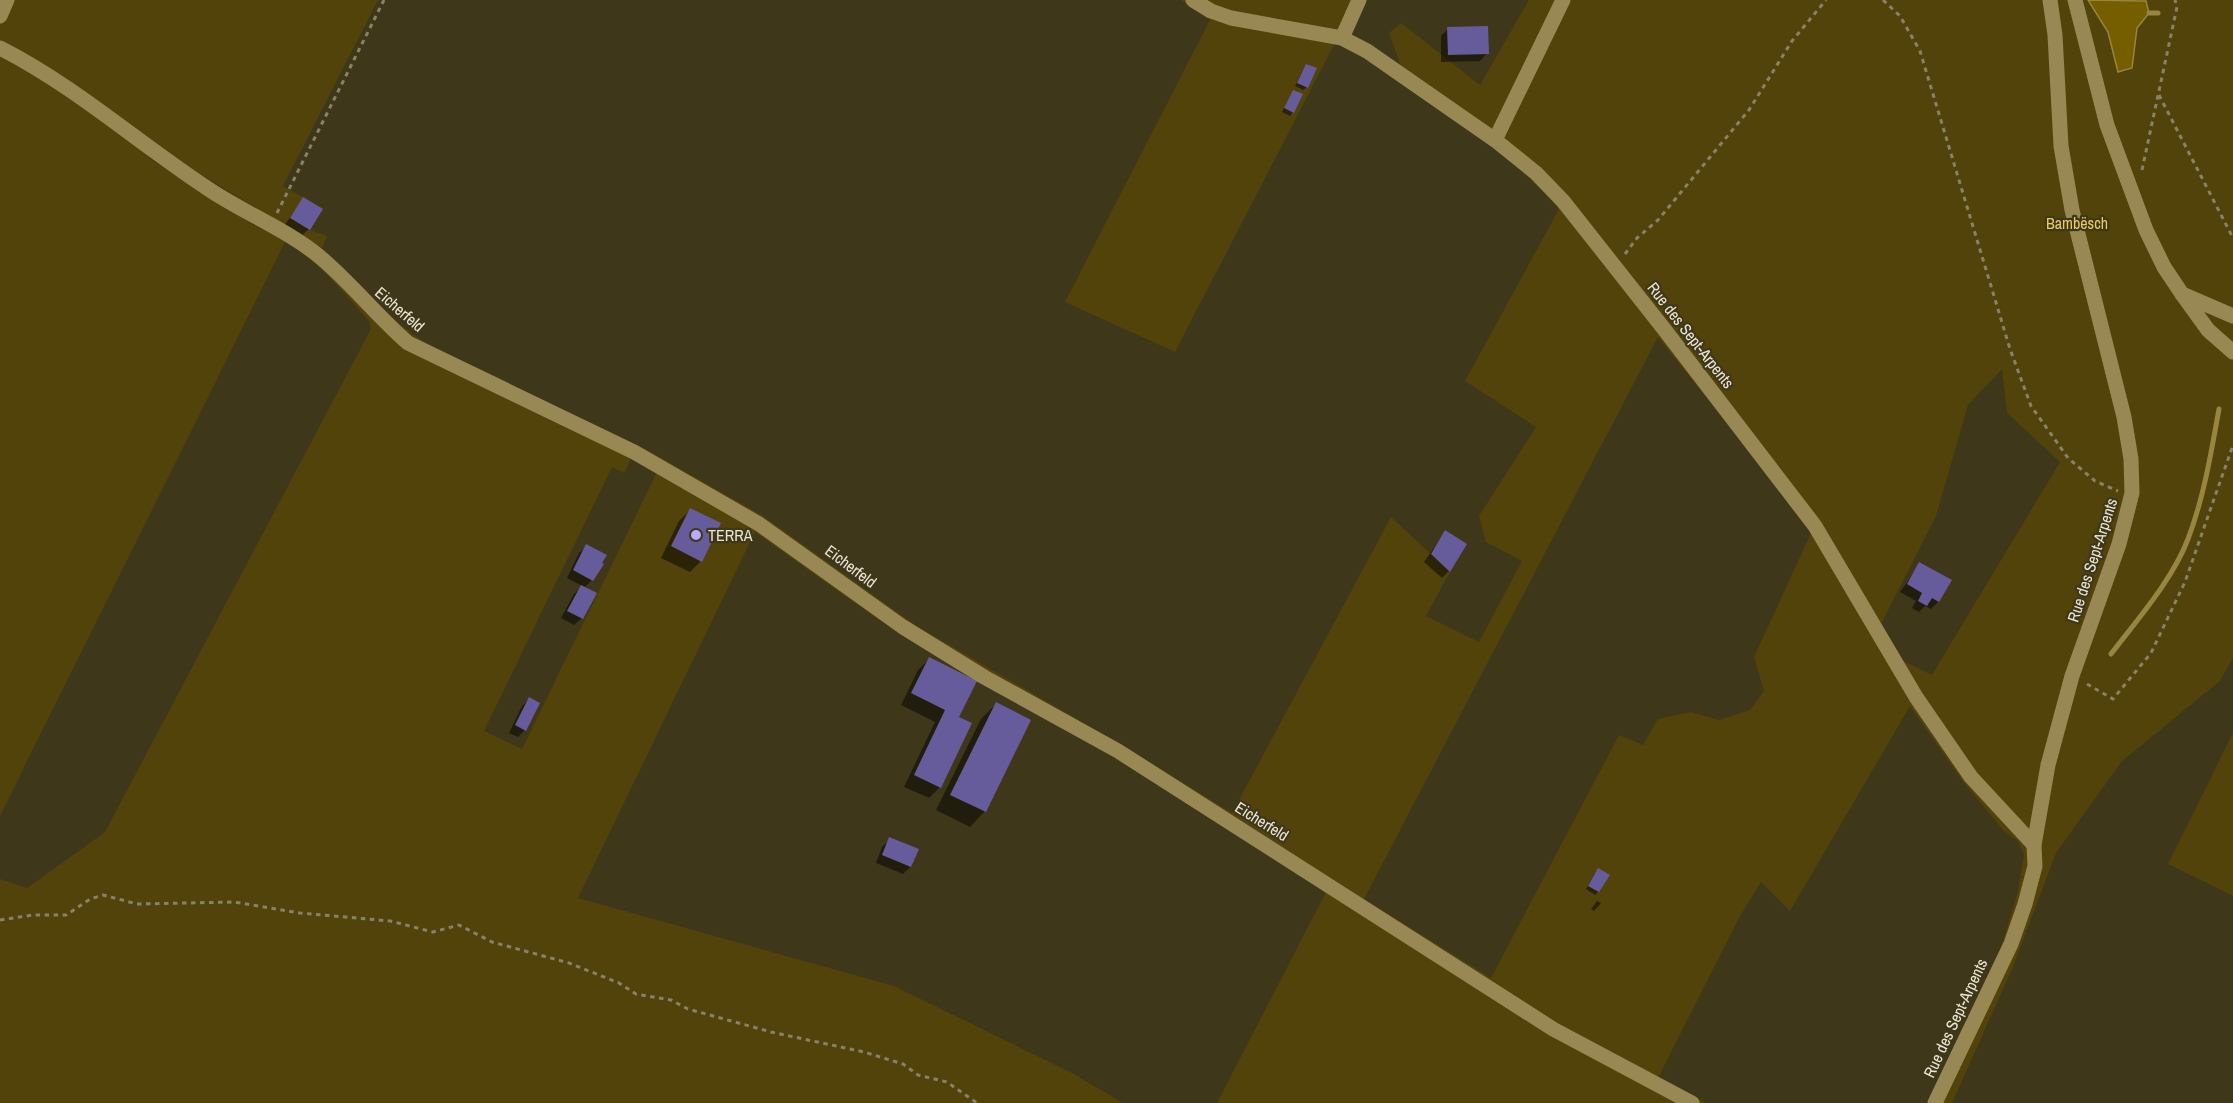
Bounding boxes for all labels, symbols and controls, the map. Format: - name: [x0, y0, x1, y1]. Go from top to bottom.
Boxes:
- park label: Bambësch: [2046, 212, 2108, 234]
- street label: Rue des Sept-Arpents: [1643, 277, 1739, 393]
- street label: Eicherfeld: [370, 281, 430, 337]
- street label: Rue des Sept-Arpents: [2062, 495, 2122, 625]
- place label: TERRA: [708, 524, 753, 546]
- marker: TERRA: [689, 528, 703, 542]
- street label: Eicherfeld: [821, 539, 881, 593]
- street label: Eicherfeld: [1231, 796, 1293, 846]
- street label: Rue des Sept-Arpents: [1918, 955, 1992, 1081]

